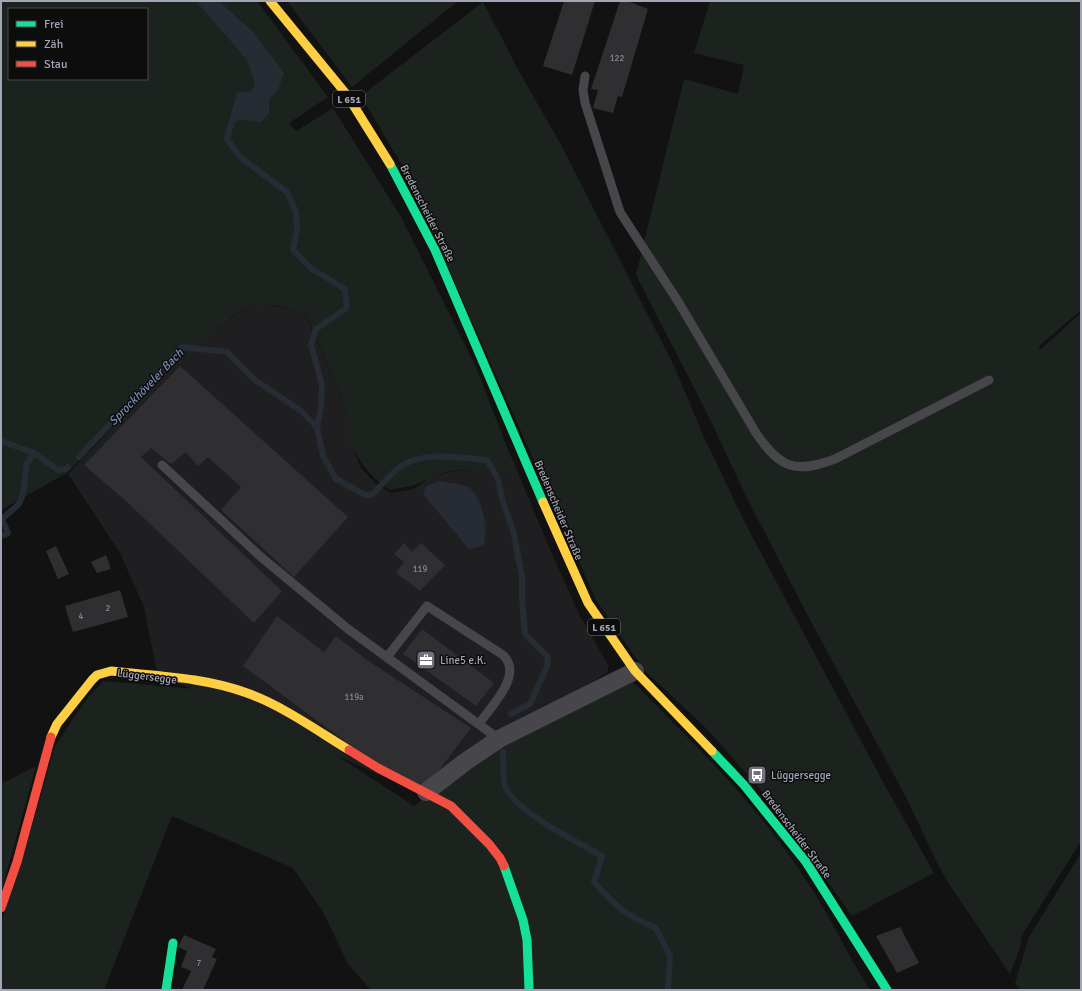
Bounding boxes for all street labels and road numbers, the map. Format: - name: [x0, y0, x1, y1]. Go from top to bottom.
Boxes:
- road number: L 651: [333, 91, 365, 107]
- street label: Bredenscheider Straße: [397, 162, 458, 264]
- street label: Bredenscheider Straße: [532, 458, 586, 562]
- road number: L 651: [588, 619, 620, 635]
- street label: Lüggersegge: [116, 666, 178, 687]
- street label: Bredenscheider Straße: [759, 788, 834, 881]

